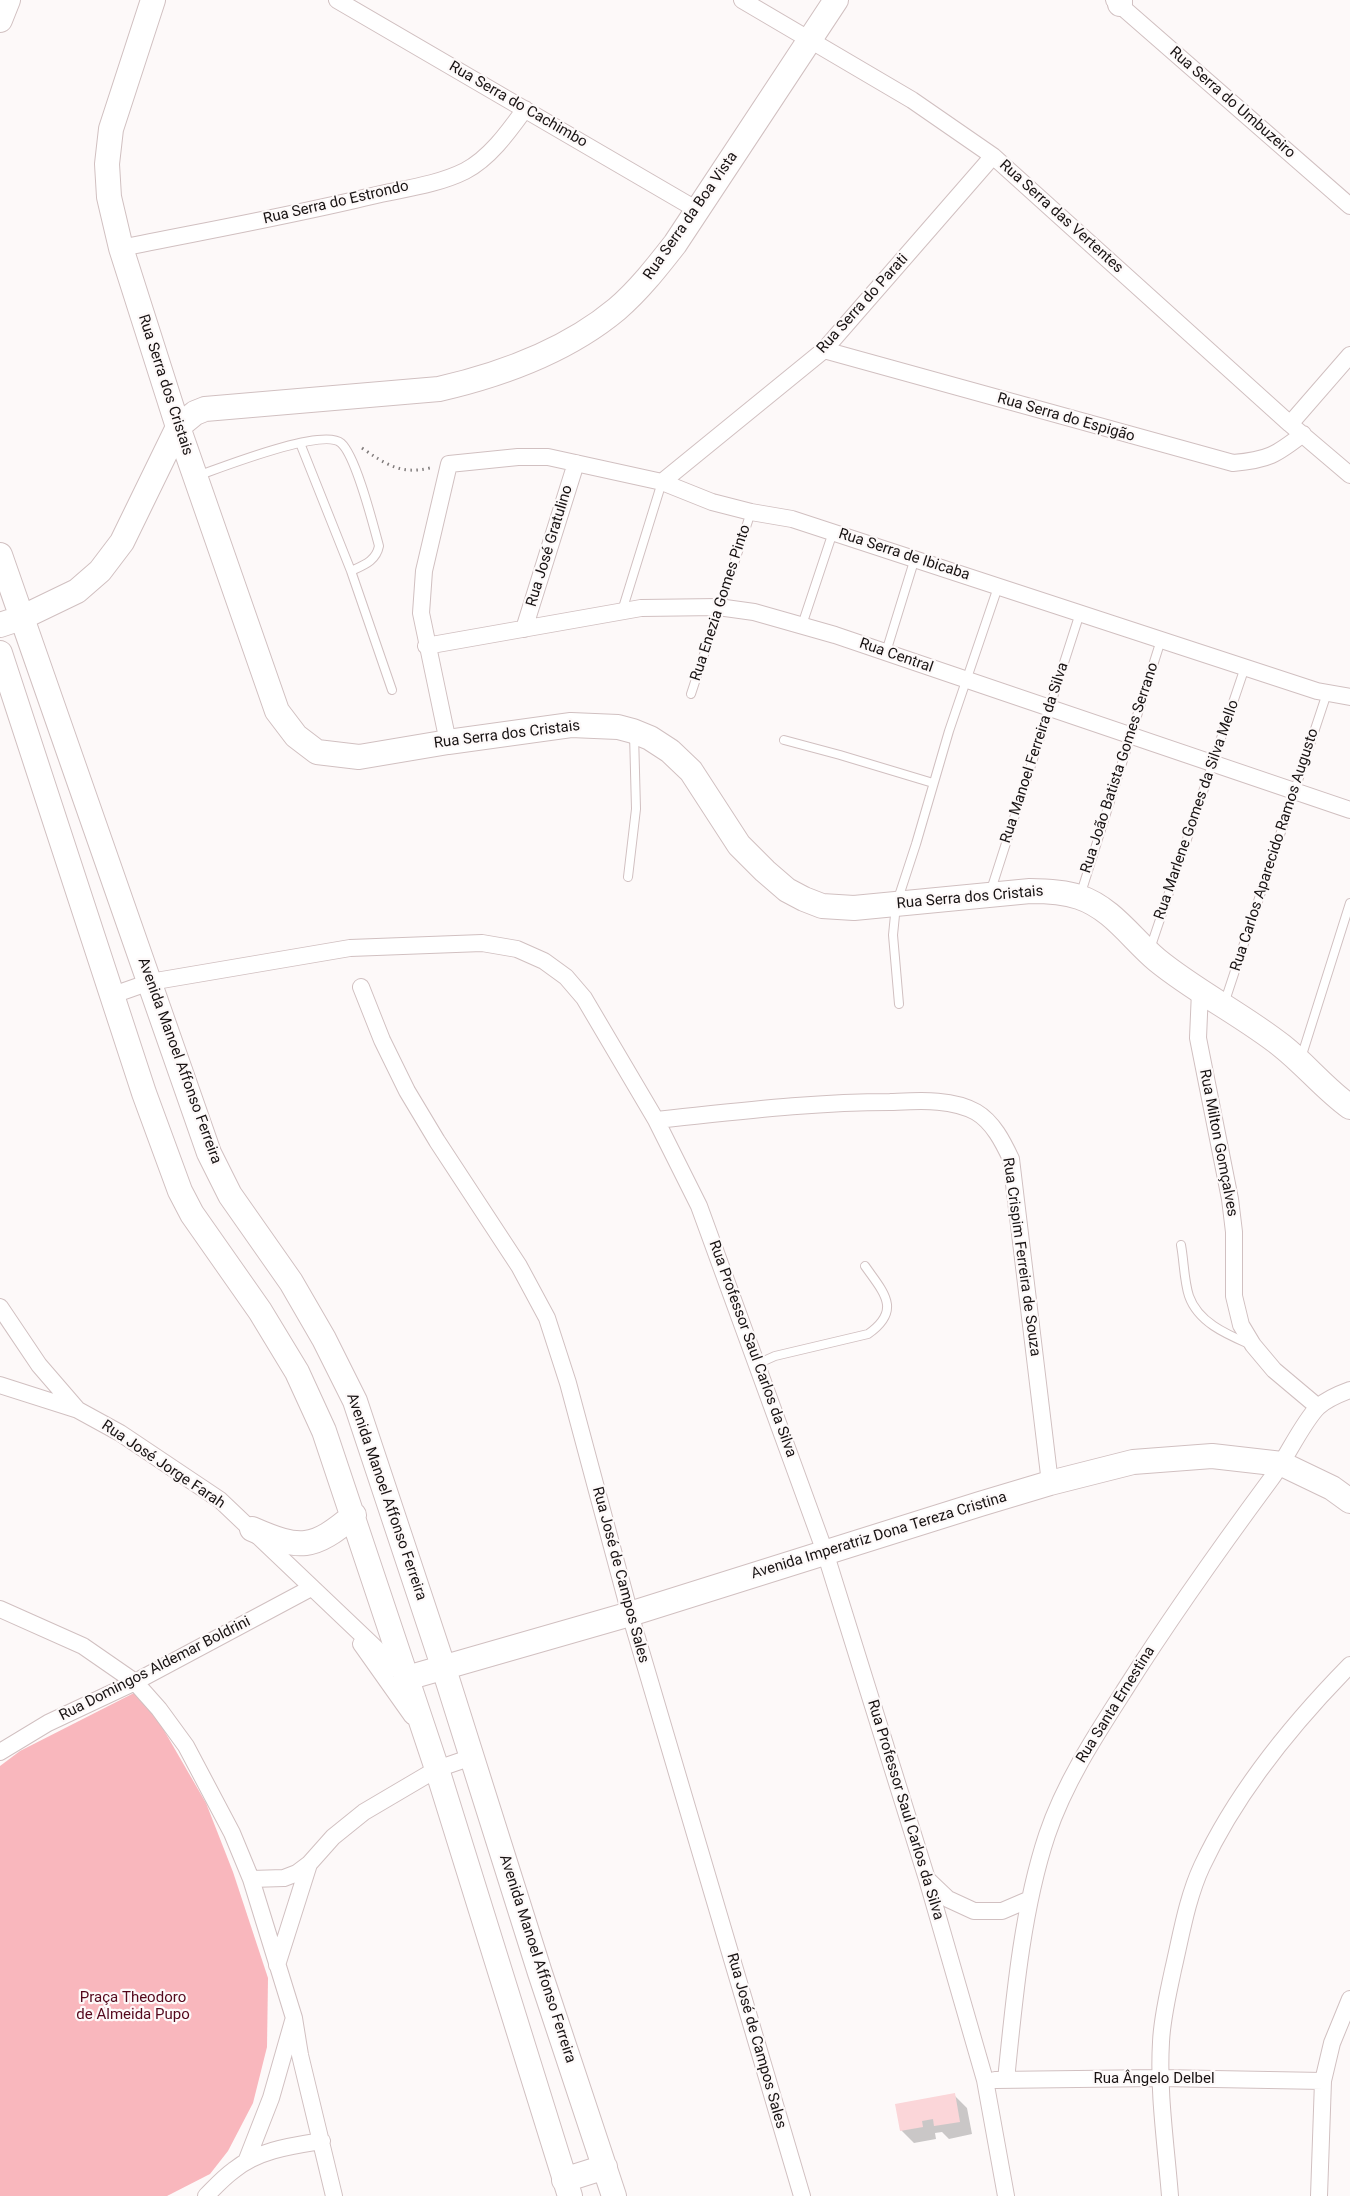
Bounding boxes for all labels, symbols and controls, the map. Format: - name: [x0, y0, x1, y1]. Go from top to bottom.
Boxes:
- street label: Rua Serra do Umbuzeiro: [1165, 43, 1299, 163]
- street label: Rua Serra do Cachimbo: [446, 58, 590, 152]
- street label: Rua Serra da Boa Vista: [640, 149, 742, 283]
- street label: Rua Serra das Vertentes: [995, 157, 1127, 277]
- street label: Rua Serra do Estrondo: [262, 178, 410, 228]
- street label: Rua Serra do Parati: [814, 250, 912, 358]
- street label: Rua Serra dos Cristais: [134, 312, 196, 458]
- street label: Rua Serra do Espigão: [995, 390, 1137, 446]
- street label: Rua José Gratulino: [523, 483, 577, 609]
- street label: Rua Enezia Gomes Pinto: [687, 523, 755, 683]
- street label: Rua Serra de Ibicaba: [836, 525, 972, 585]
- street label: Rua Central: [857, 635, 935, 677]
- street label: Rua Manoel Ferreira da Silva: [997, 660, 1073, 846]
- street label: Rua João Batista Gomes Serrano: [1077, 660, 1163, 876]
- street label: Rua Marlene Gomes da Silva Mello: [1151, 698, 1243, 922]
- street label: Rua Serra dos Cristais: [433, 717, 581, 753]
- street label: Rua Carlos Aparecido Ramos Augusto: [1227, 727, 1323, 973]
- street label: Rua Serra dos Cristais: [896, 883, 1044, 913]
- street label: Avenida Manoel Affonso Ferreira: [133, 956, 225, 1166]
- street label: Rua Milton Gomçalves: [1195, 1068, 1241, 1218]
- street label: Rua Crispim Ferreira de Souza: [998, 1157, 1044, 1357]
- street label: Rua Professor Saul Carlos da Silva: [704, 1238, 800, 1460]
- street label: Avenida Manoel Affonso Ferreira: [342, 1391, 430, 1603]
- street label: Rua José Jorge Farah: [98, 1417, 228, 1513]
- street label: Rua José de Campos Sales: [588, 1485, 652, 1665]
- street label: Avenida Imperatriz Dona Tereza Cristina: [749, 1488, 1009, 1584]
- street label: Rua Domingos Aldemar Boldrini: [56, 1613, 254, 1725]
- street label: Rua Santa Ernestina: [1073, 1643, 1159, 1767]
- street label: Rua Professor Saul Carlos da Silva: [863, 1698, 947, 1922]
- street label: Avenida Manoel Affonso Ferreira: [495, 1853, 579, 2065]
- street label: Rua José de Campos Sales: [722, 1951, 790, 2131]
- park label: Praça Theodoro de Almeida Pupo: [76, 1989, 190, 2024]
- street label: Rua Ângelo Delbel: [1093, 2070, 1215, 2088]

